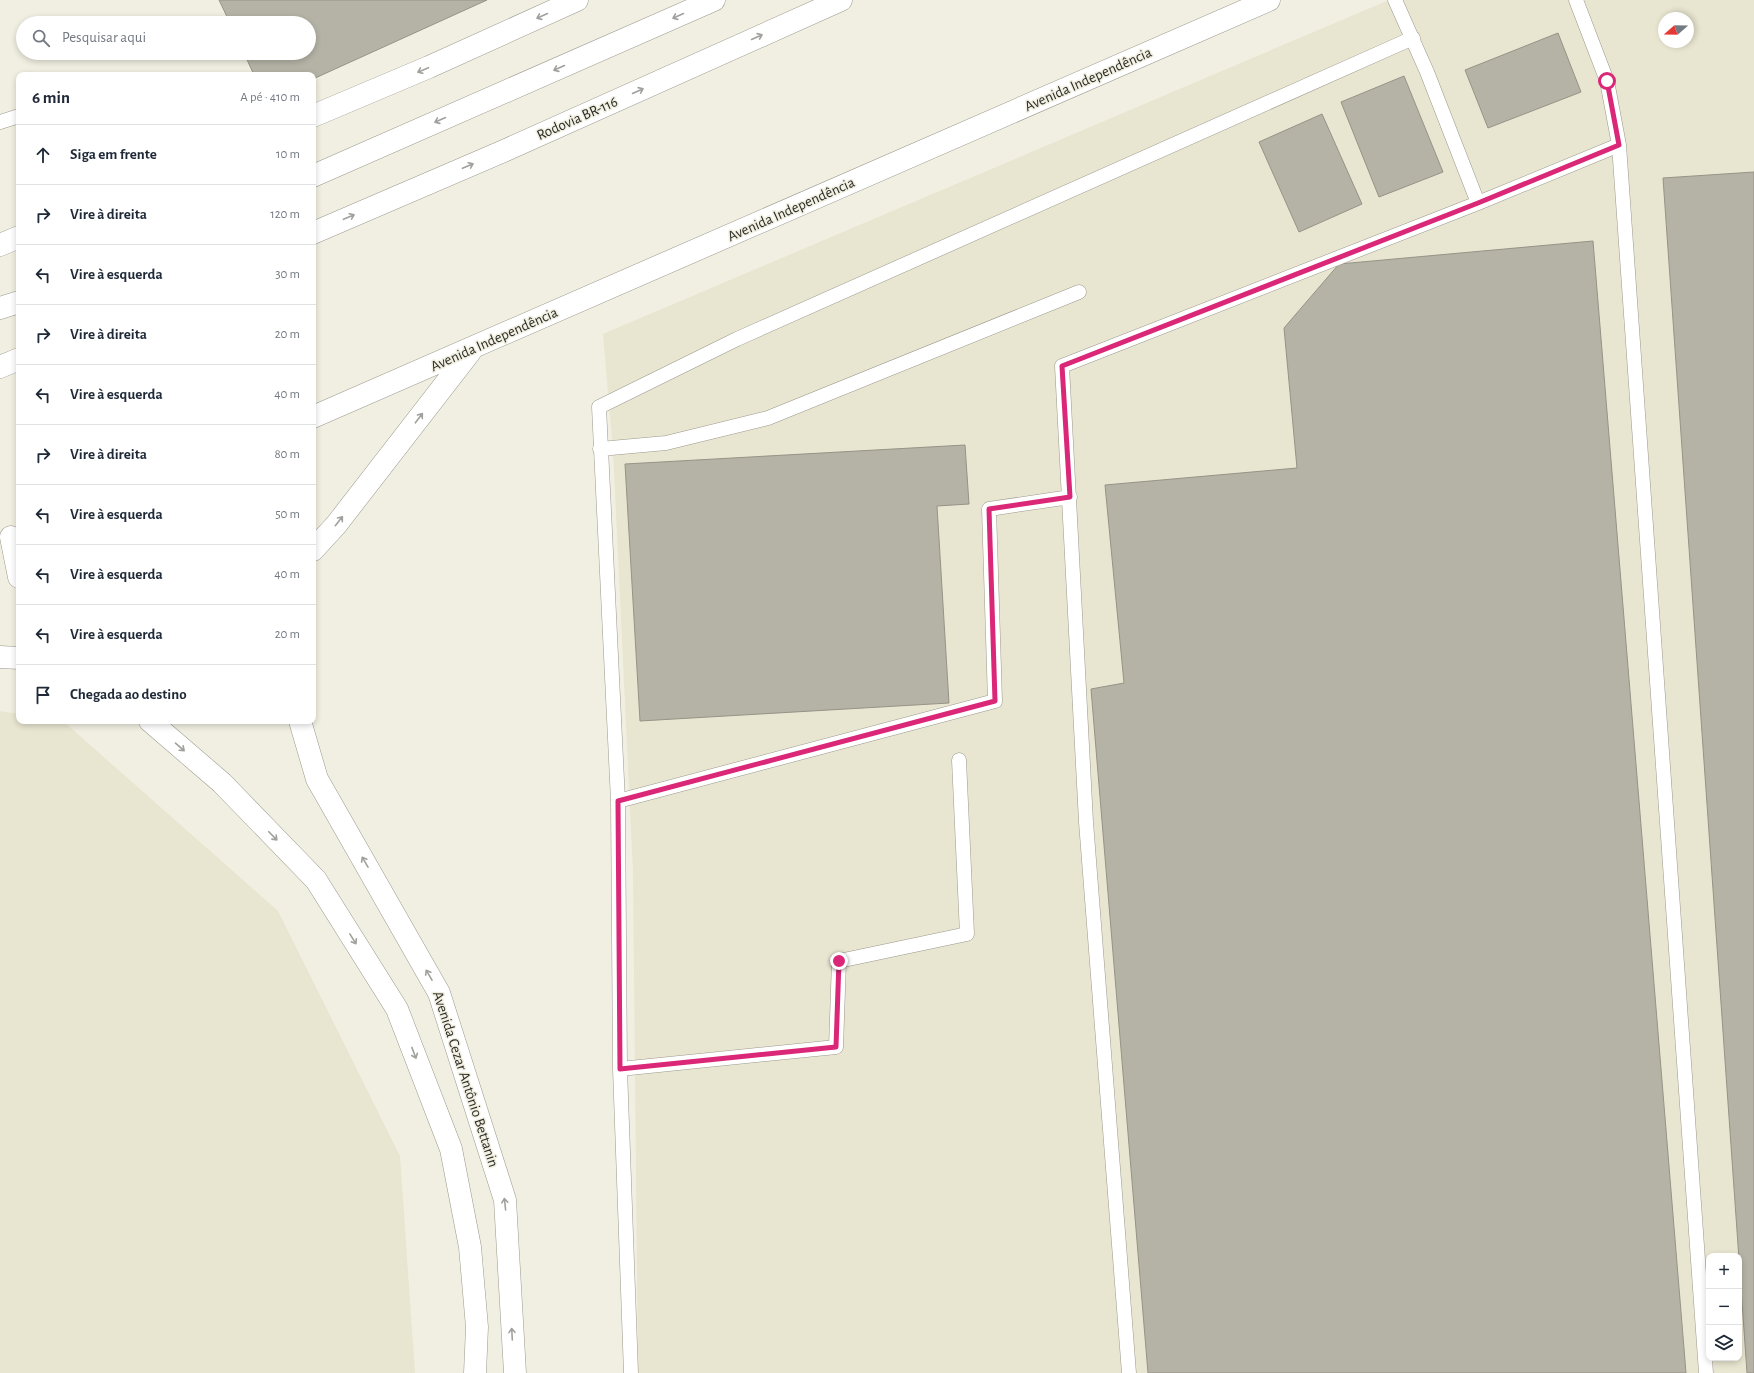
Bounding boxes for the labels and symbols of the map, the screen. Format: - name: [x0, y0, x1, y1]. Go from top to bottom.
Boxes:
- one-way arrow: [673, 12, 685, 20]
- north arrow: [1658, 12, 1694, 48]
- one-way arrow: [536, 13, 548, 20]
- one-way arrow: [751, 33, 763, 41]
- street label: Avenida Independência: [1022, 45, 1154, 114]
- one-way arrow: [554, 65, 566, 72]
- one-way arrow: [418, 66, 430, 74]
- route start: [1598, 72, 1616, 90]
- one-way arrow: [632, 87, 644, 94]
- street label: Rodovia BR-116: [535, 94, 620, 143]
- one-way arrow: [435, 117, 447, 124]
- one-way arrow: [462, 162, 474, 169]
- street label: Avenida Independência: [725, 175, 857, 244]
- one-way arrow: [342, 213, 354, 221]
- street label: Avenida Independência: [428, 305, 560, 374]
- one-way arrow: [414, 413, 423, 424]
- one-way arrow: [335, 516, 344, 527]
- one-way arrow: [174, 742, 185, 751]
- one-way arrow: [269, 831, 278, 841]
- one-way arrow: [360, 856, 368, 868]
- one-way arrow: [348, 933, 357, 944]
- route end: [830, 952, 848, 970]
- one-way arrow: [425, 969, 433, 981]
- street label: Avenida Cezar Antônio Bettanin: [430, 989, 501, 1169]
- one-way arrow: [410, 1046, 418, 1058]
- one-way arrow: [501, 1198, 509, 1211]
- one-way arrow: [509, 1328, 516, 1341]

